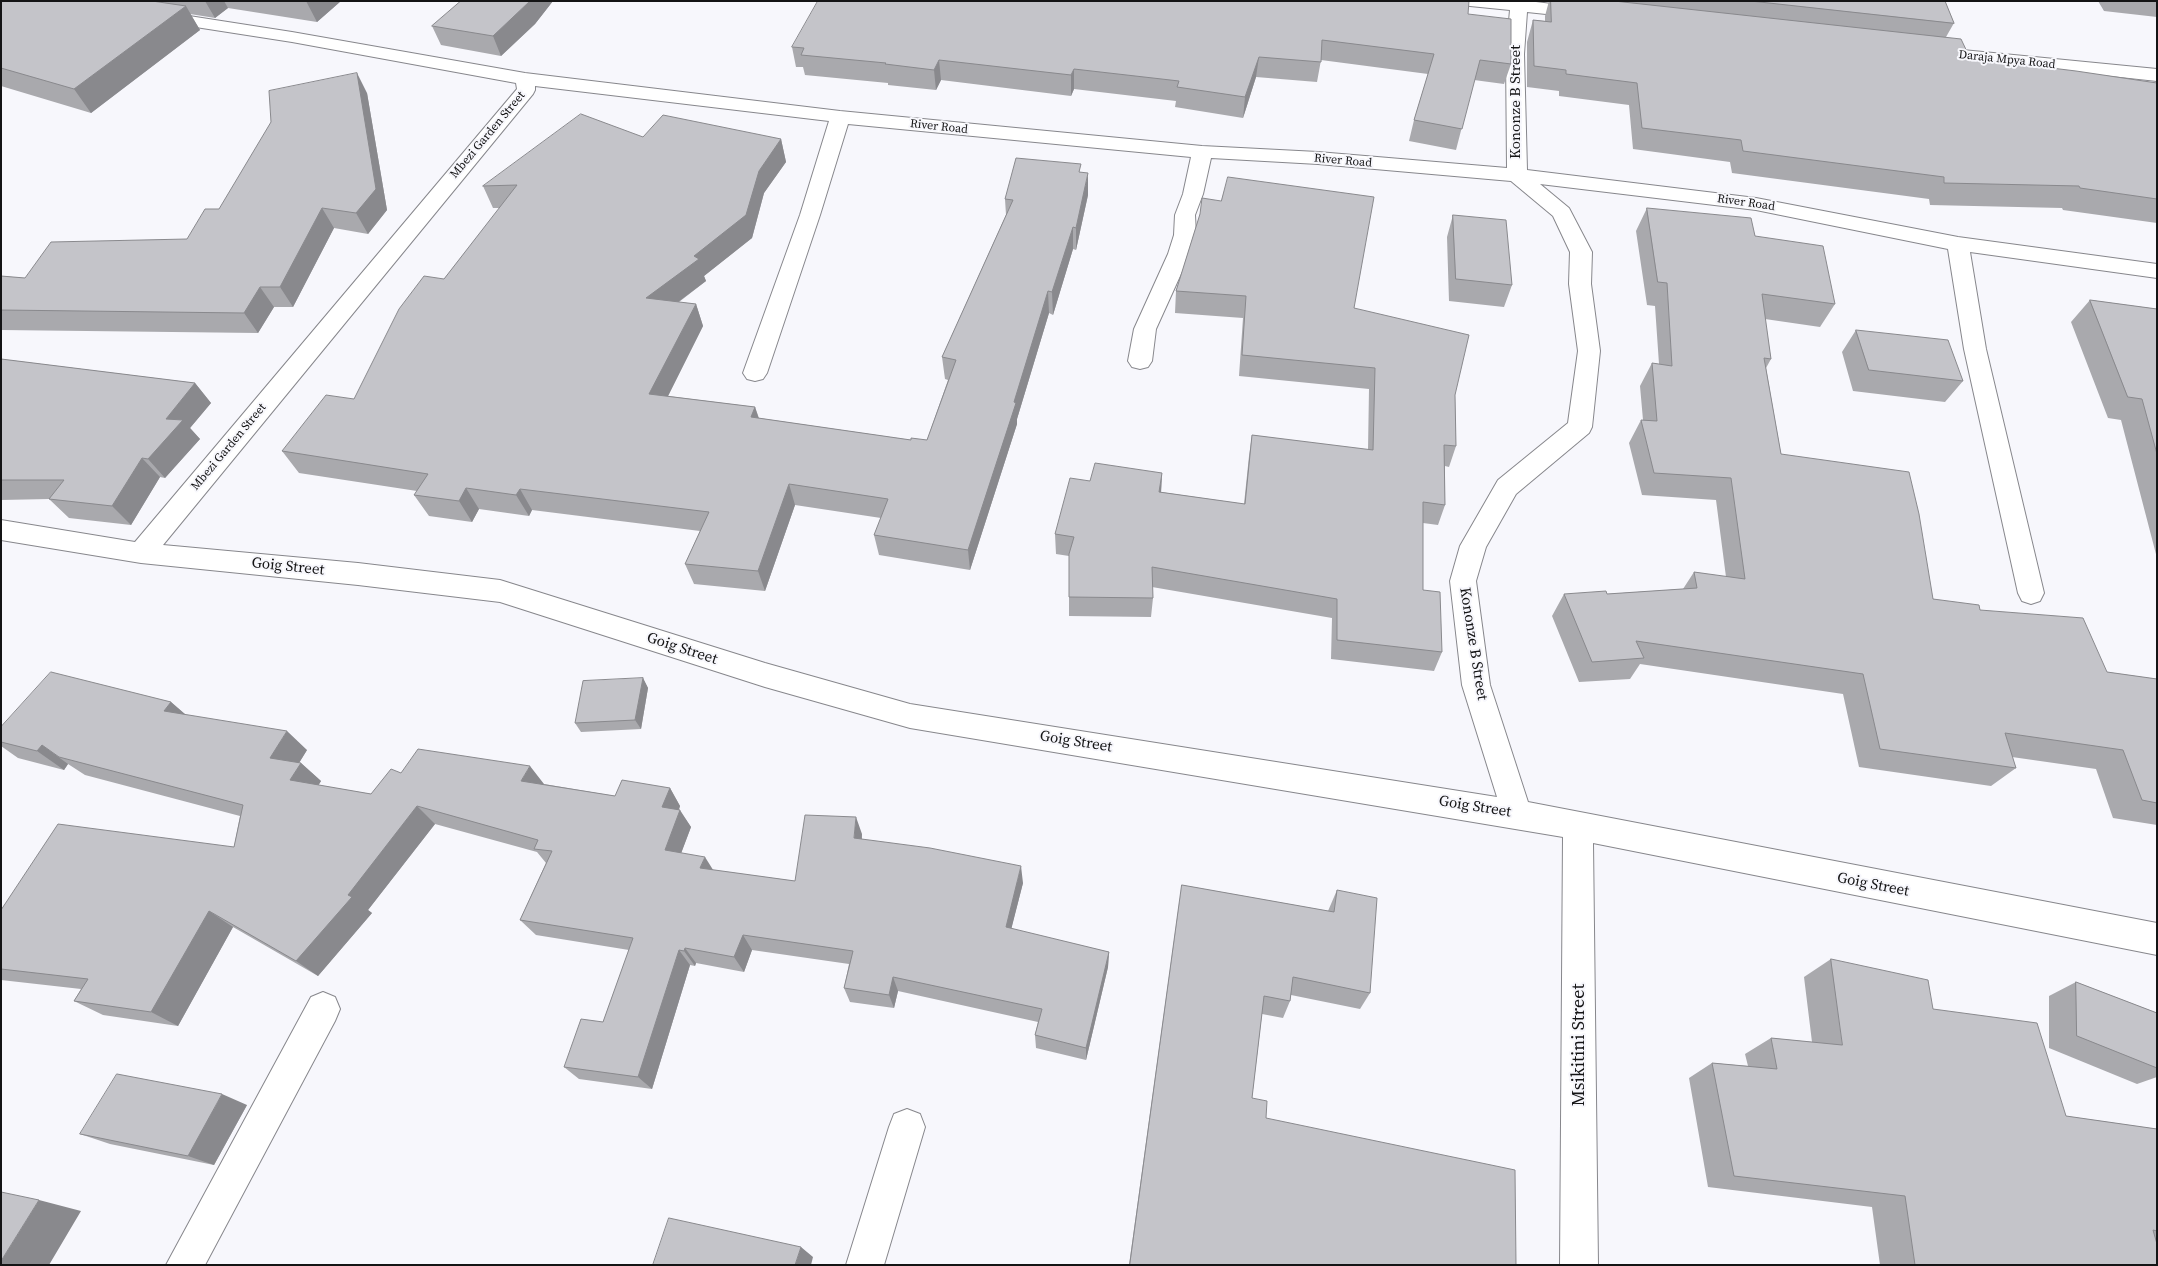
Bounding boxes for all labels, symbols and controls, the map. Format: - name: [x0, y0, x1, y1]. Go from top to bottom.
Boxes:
- street label: Kononze B Street: [1507, 45, 1525, 159]
- street label: Daraja Mpya Road: [1958, 48, 2056, 72]
- street label: Mbezi Garden Street: [447, 89, 529, 181]
- street label: River Road: [909, 117, 969, 137]
- street label: River Road: [1313, 151, 1373, 171]
- street label: River Road: [1716, 192, 1776, 214]
- street label: Mbezi Garden Street: [188, 401, 270, 493]
- street label: Goig Street: [251, 554, 325, 580]
- street label: Kononze B Street: [1455, 586, 1491, 702]
- street label: Goig Street: [645, 629, 719, 669]
- street label: Goig Street: [1039, 727, 1113, 757]
- street label: Goig Street: [1438, 792, 1512, 822]
- street label: Goig Street: [1835, 869, 1911, 901]
- street label: Msikitini Street: [1568, 984, 1590, 1106]

